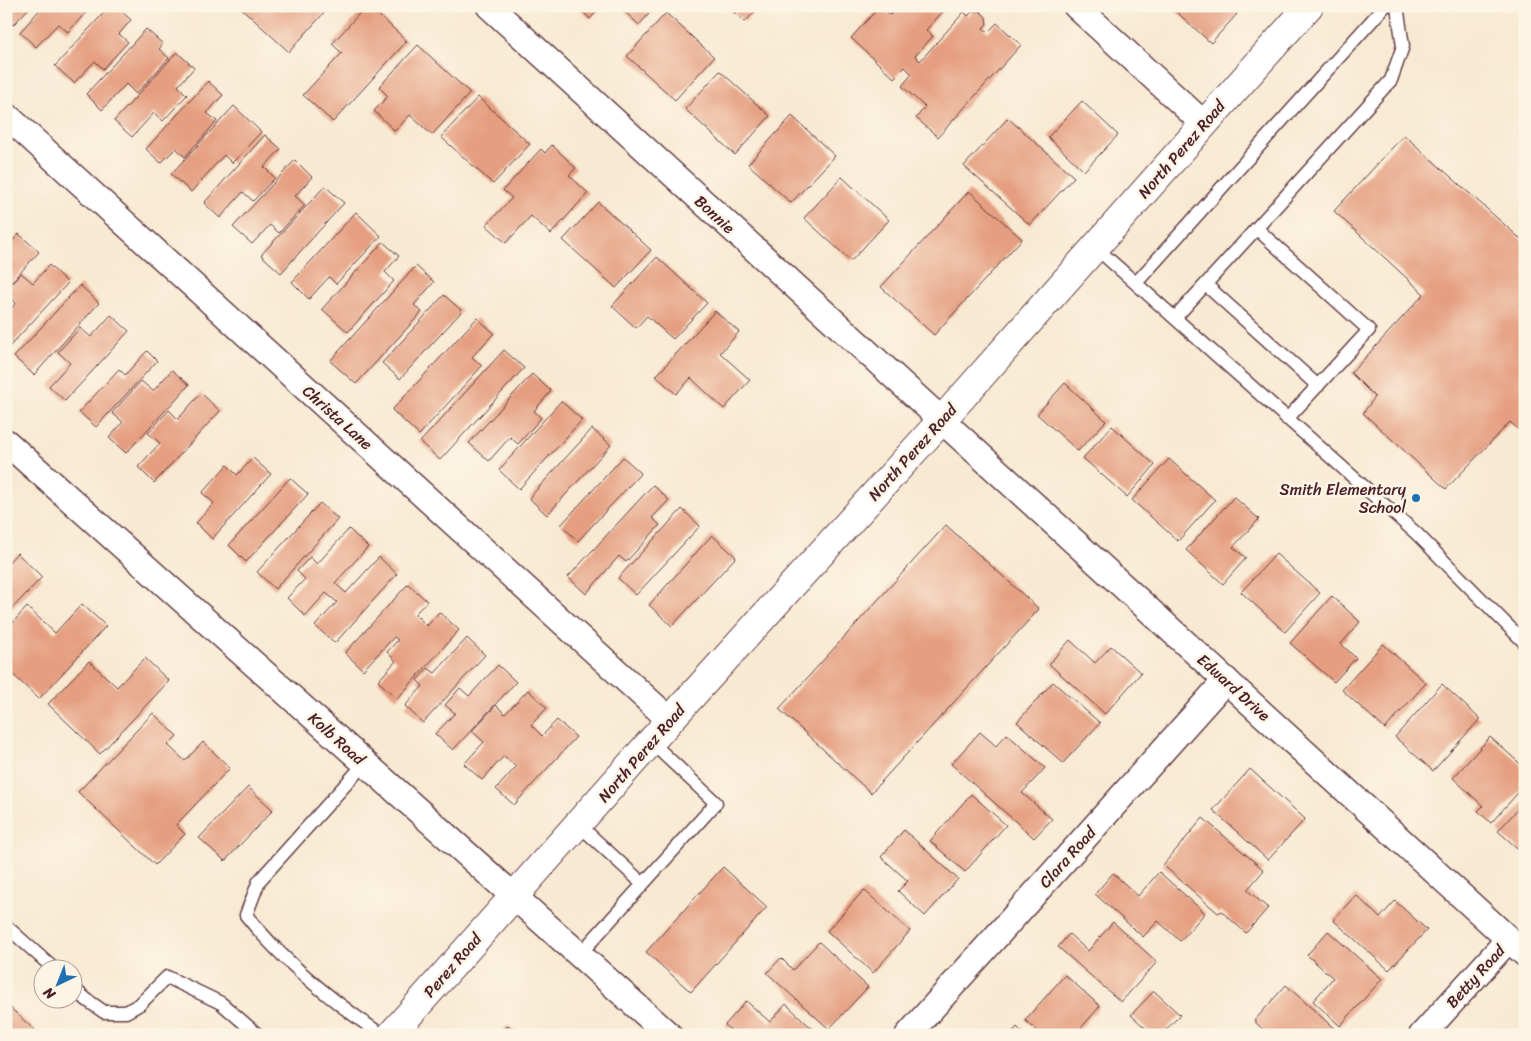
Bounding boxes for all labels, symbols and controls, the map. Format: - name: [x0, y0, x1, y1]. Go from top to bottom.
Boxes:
- street label: North Perez Road: [1130, 92, 1234, 205]
- street label: Bonnie: [687, 188, 742, 241]
- street label: Christa Lane: [295, 377, 380, 457]
- street label: North Perez Road: [860, 396, 965, 508]
- place label: Smith Elementary School: [1280, 475, 1407, 522]
- marker: Smith Elementary School: [1410, 492, 1422, 504]
- street label: Edward Drive: [1190, 646, 1277, 729]
- street label: North Perez Road: [590, 696, 694, 809]
- street label: Kolb Road: [301, 704, 373, 773]
- street label: Clara Road: [1031, 818, 1104, 895]
- street label: Perez Road: [416, 925, 490, 1004]
- street label: Betty Road: [1438, 936, 1513, 1015]
- north arrow: [32, 958, 82, 1008]
- text: N: [37, 980, 62, 1006]

